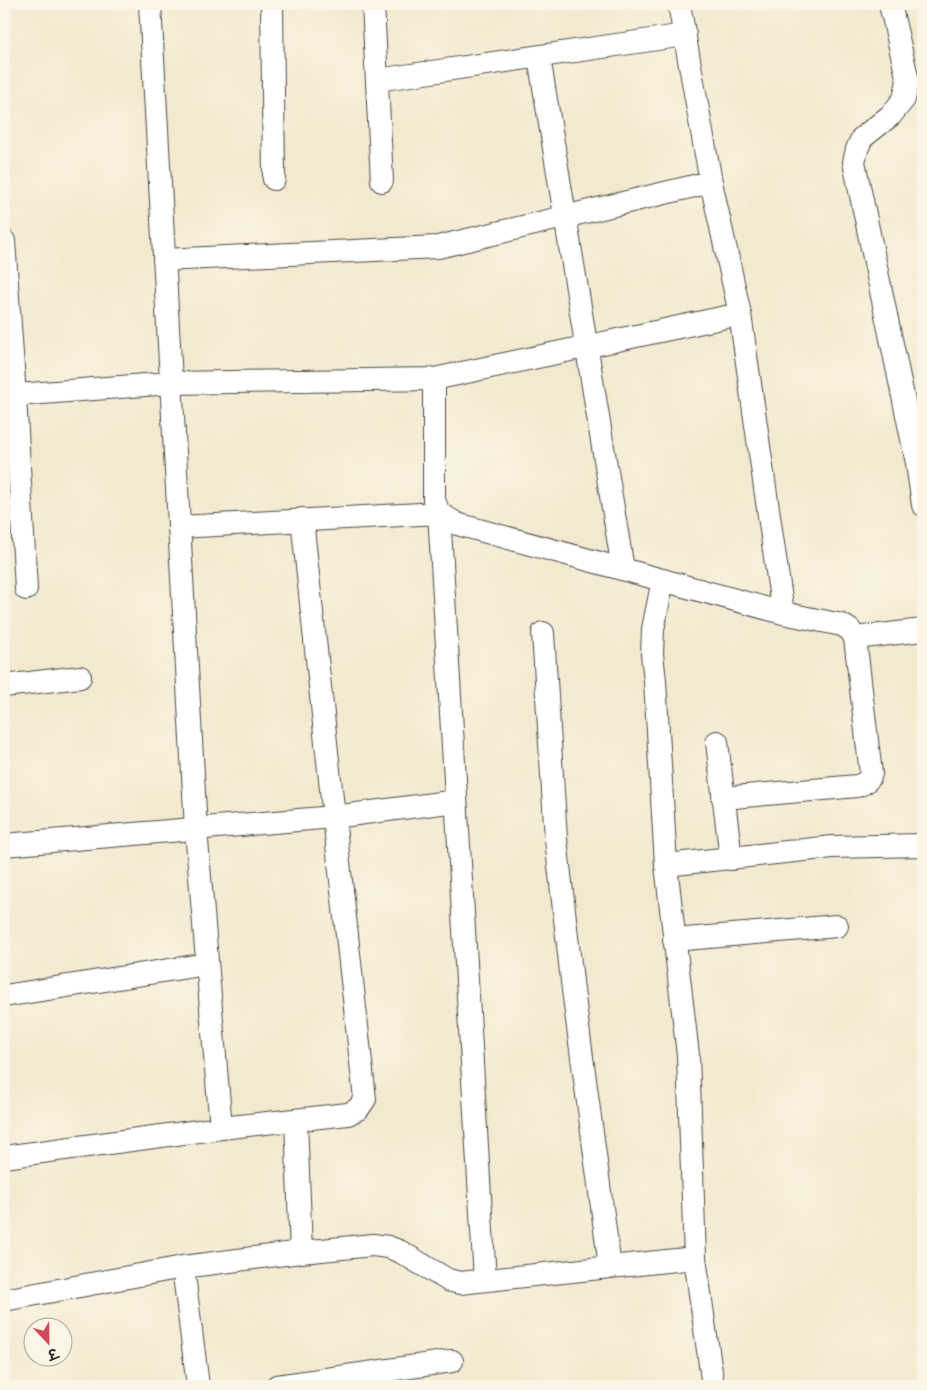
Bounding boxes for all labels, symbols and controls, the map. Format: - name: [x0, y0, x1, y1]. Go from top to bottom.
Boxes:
- north arrow: [22, 1318, 72, 1368]
- text: उ: [44, 1343, 63, 1366]

